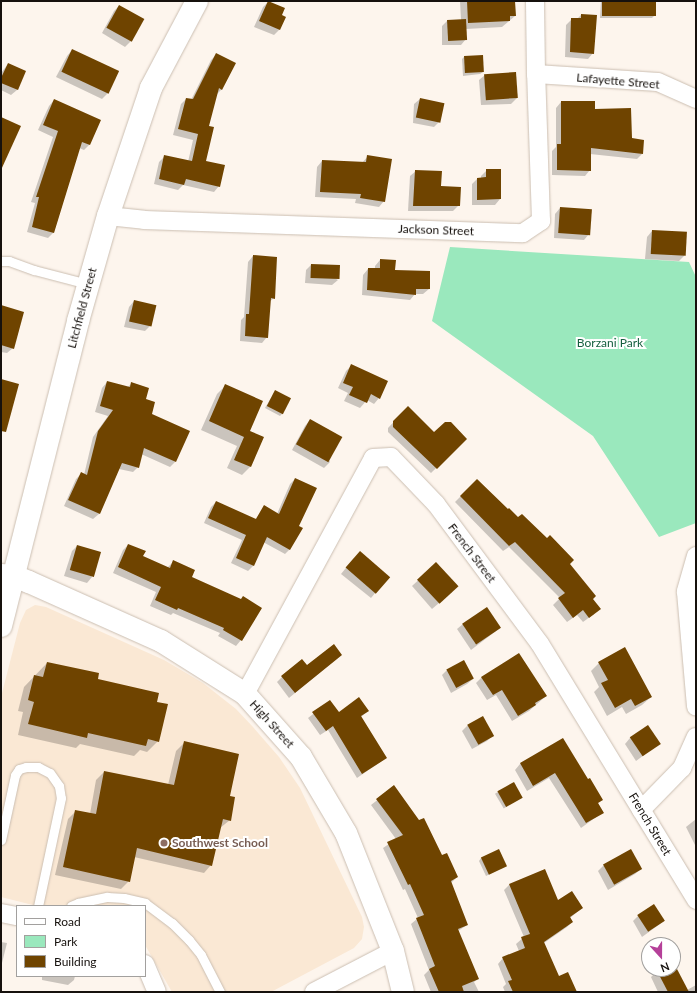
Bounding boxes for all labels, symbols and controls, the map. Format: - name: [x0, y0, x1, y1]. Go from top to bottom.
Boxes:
- street label: Lafayette Street: [576, 70, 660, 92]
- street label: Jackson Street: [398, 221, 474, 239]
- street label: Litchfield Street: [64, 266, 100, 350]
- park label: Borzani Park: [577, 336, 643, 350]
- street label: French Street: [445, 521, 499, 585]
- street label: High Street: [247, 697, 297, 751]
- street label: French Street: [626, 790, 674, 858]
- place label: Southwest School: [172, 836, 268, 850]
- marker: Southwest School: [159, 838, 169, 848]
- legend: [16, 905, 146, 977]
- text: Road: [54, 914, 81, 929]
- text: Park: [54, 934, 77, 949]
- north arrow: [641, 937, 681, 977]
- text: Building: [54, 954, 97, 969]
- text: N: [659, 960, 671, 975]

